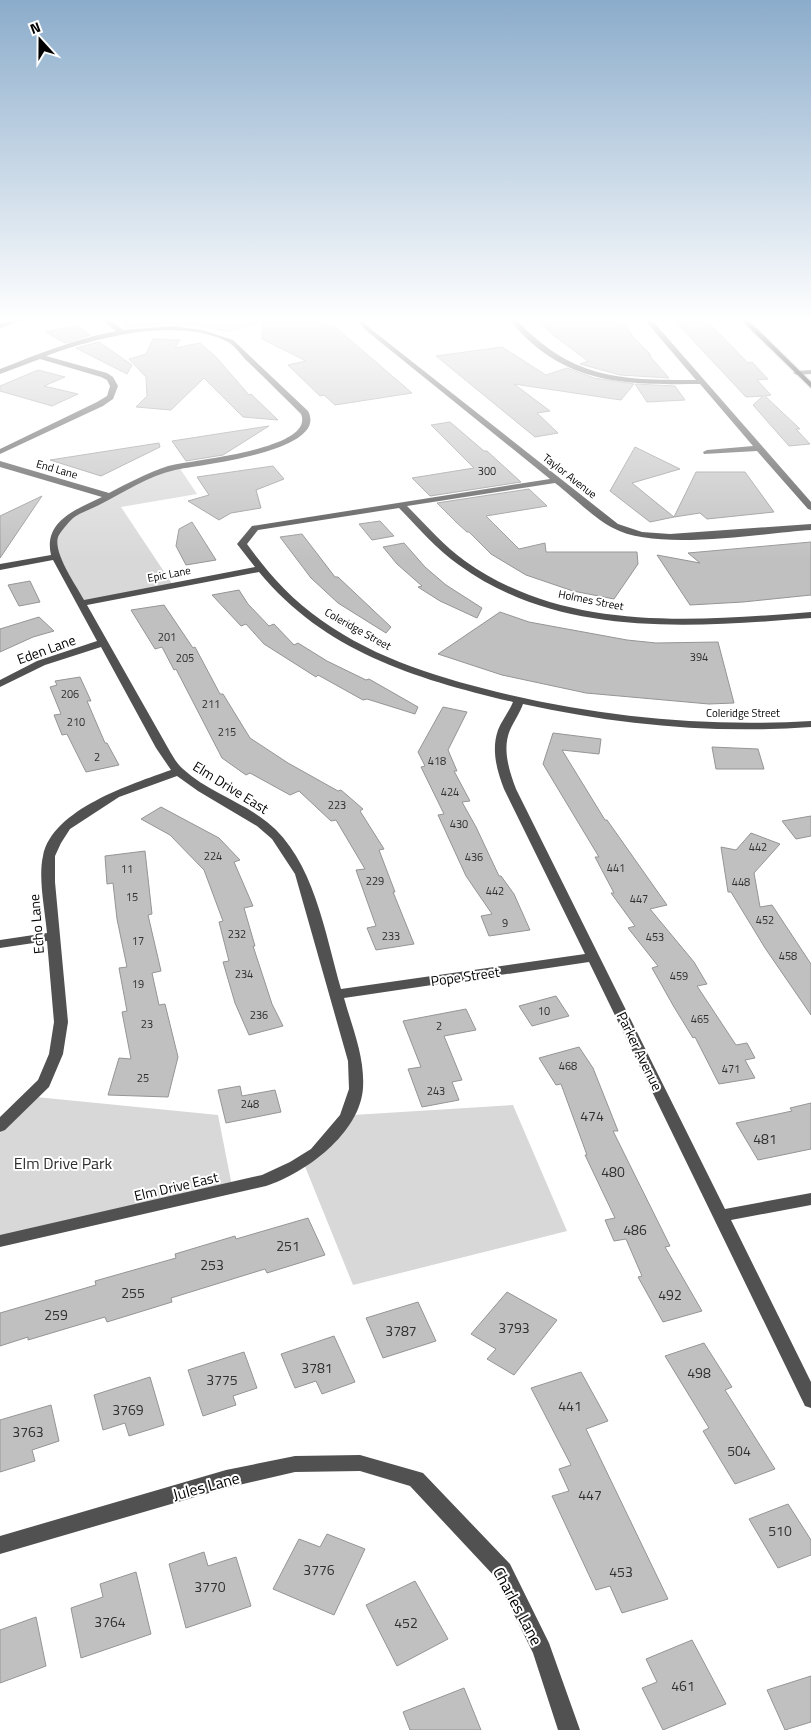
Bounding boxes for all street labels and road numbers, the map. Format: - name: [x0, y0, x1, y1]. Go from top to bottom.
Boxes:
- street label: Taylor Avenue: [540, 450, 601, 502]
- street label: End Lane: [34, 455, 80, 483]
- street label: Epic Lane: [146, 562, 192, 586]
- street label: Holmes Street: [557, 586, 625, 614]
- street label: Coleridge Street: [322, 604, 394, 654]
- street label: Eden Lane: [14, 629, 78, 669]
- street label: Coleridge Street: [706, 705, 780, 721]
- street label: Elm Drive East: [189, 755, 273, 819]
- street label: Echo Lane: [23, 893, 49, 955]
- street label: Pope Street: [429, 961, 501, 991]
- street label: Parker Avenue: [612, 1008, 668, 1094]
- street label: Elm Drive East: [132, 1166, 220, 1206]
- street label: Jules Lane: [170, 1466, 242, 1506]
- street label: Charles Lane: [487, 1562, 549, 1650]

